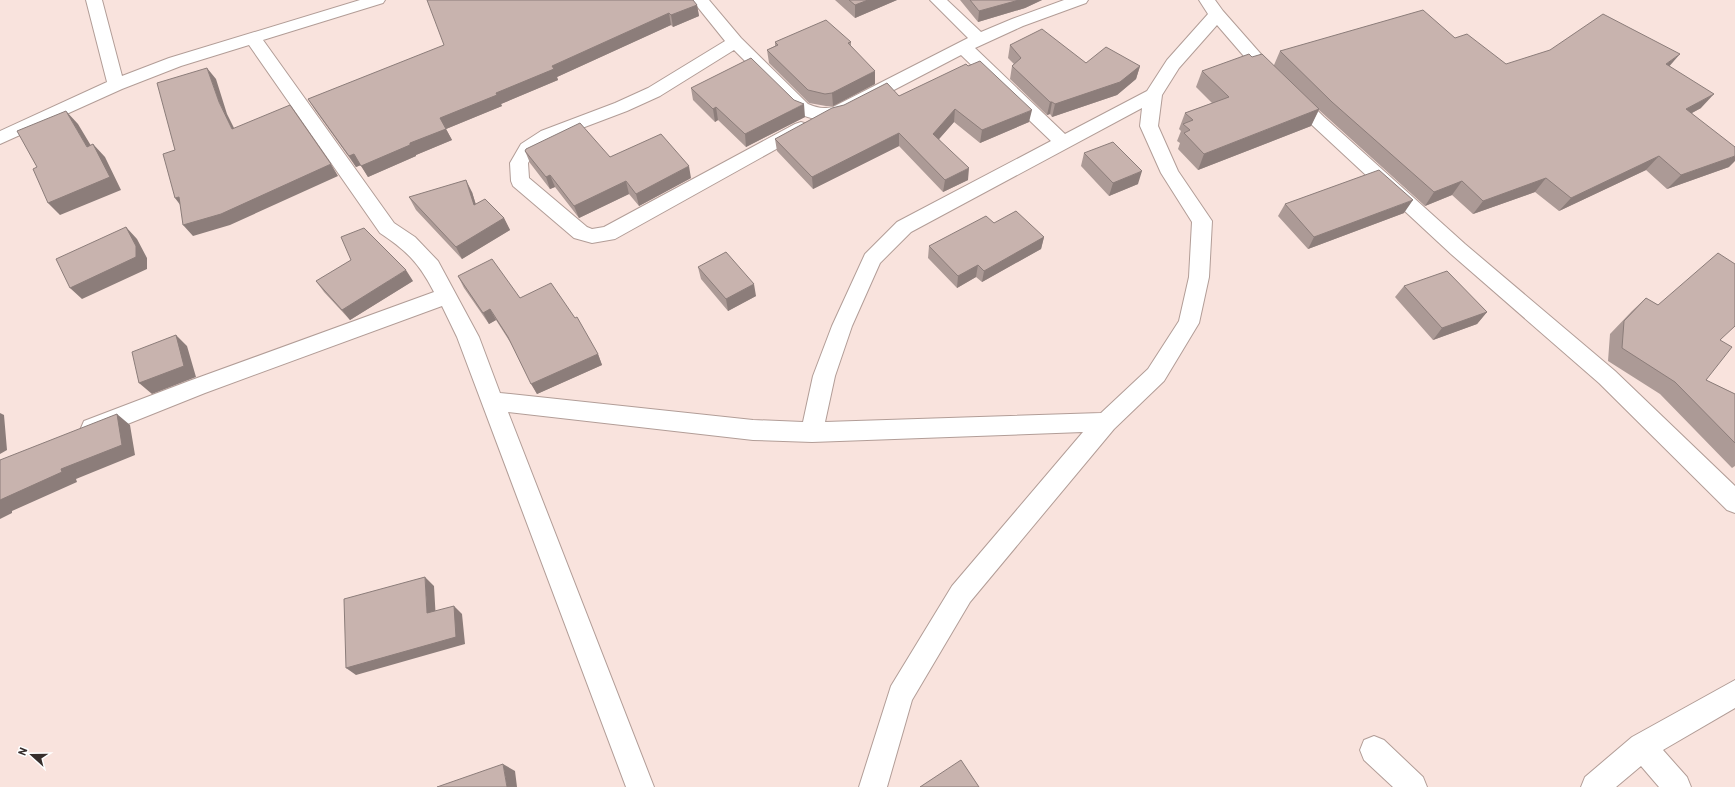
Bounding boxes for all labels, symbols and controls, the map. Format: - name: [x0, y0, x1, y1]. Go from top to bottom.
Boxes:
- north arrow: [12, 735, 52, 775]
- text: N: [15, 745, 30, 757]

